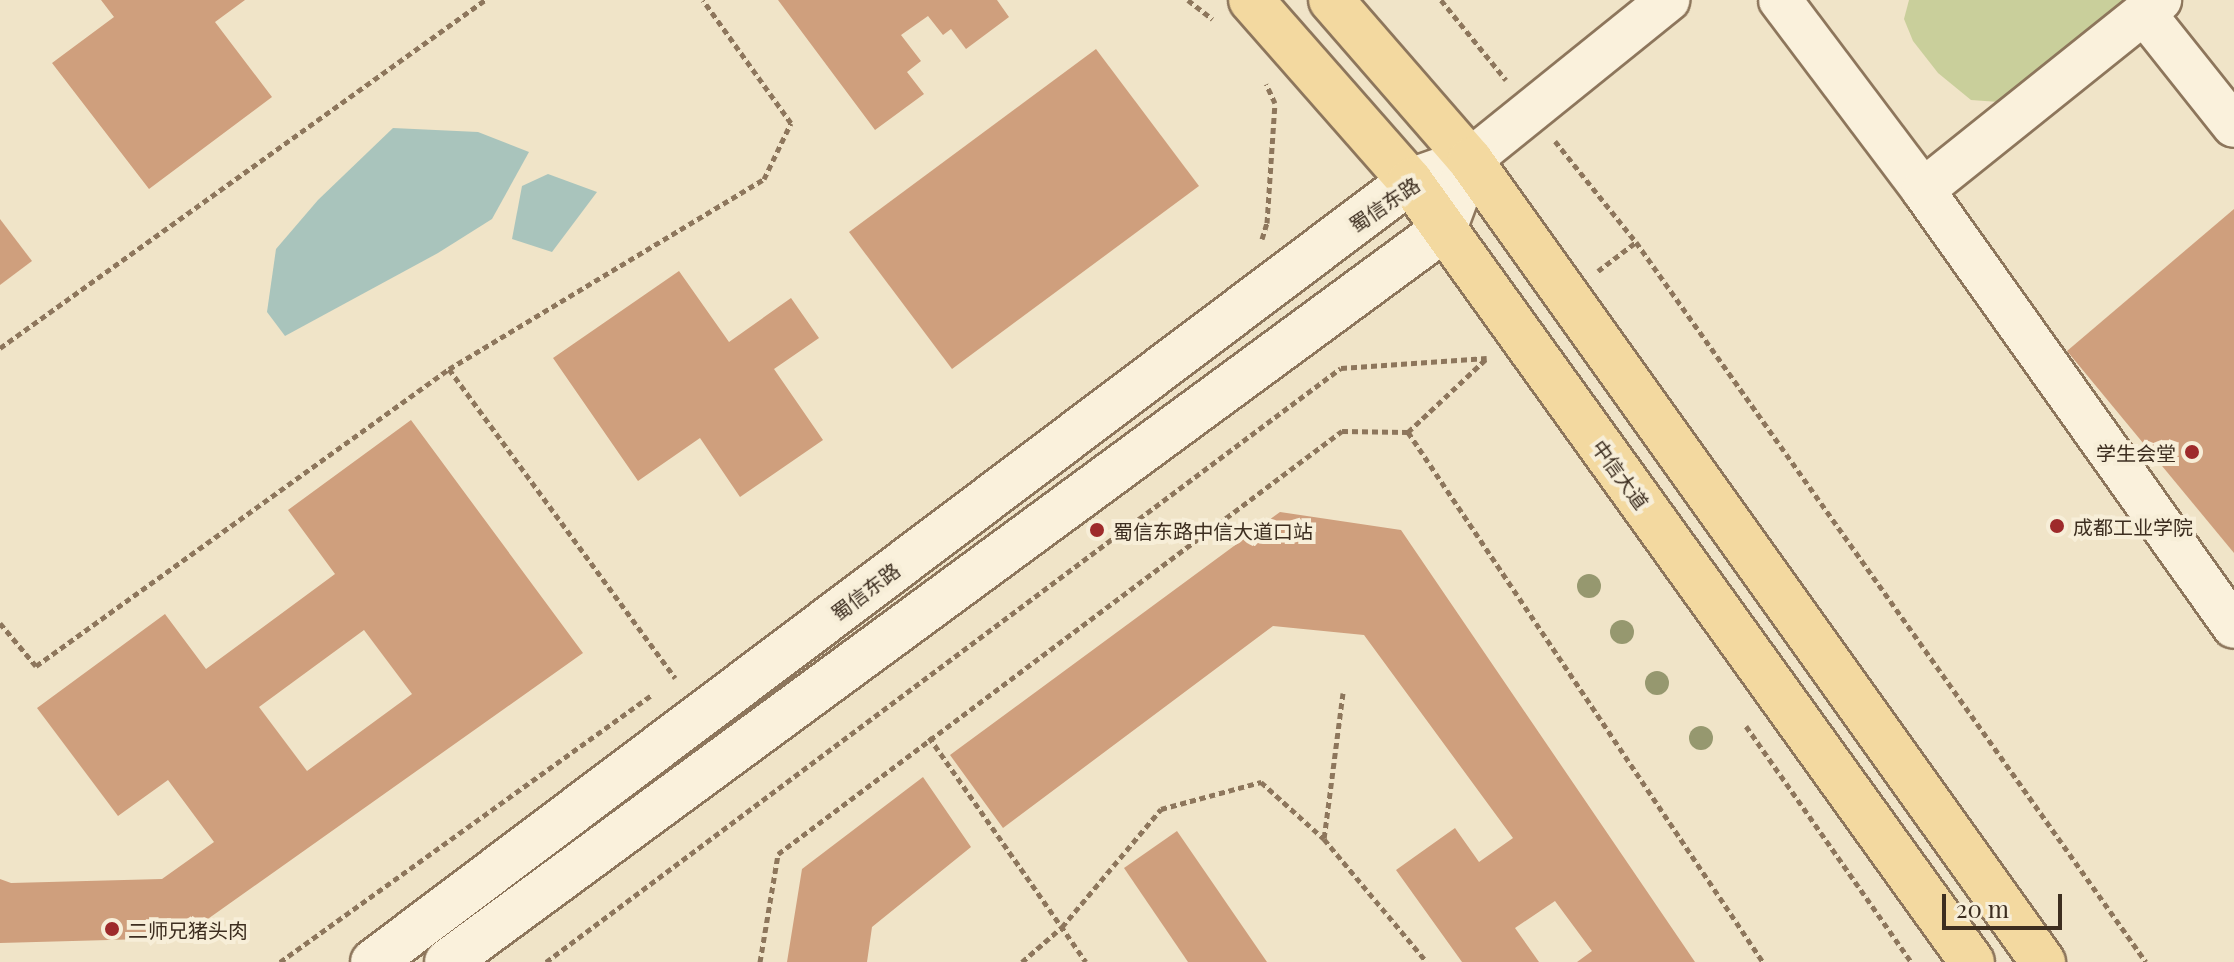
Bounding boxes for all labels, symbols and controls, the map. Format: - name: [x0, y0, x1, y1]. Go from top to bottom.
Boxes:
- street label: 蜀信东路: [1344, 172, 1424, 236]
- street label: 中信大道: [1588, 435, 1654, 513]
- place label: 学生会堂: [2096, 440, 2176, 464]
- marker: 学生会堂: [2183, 443, 2201, 461]
- place label: 成都工业学院: [2073, 514, 2193, 538]
- marker: 成都工业学院: [2048, 517, 2066, 535]
- place label: 蜀信东路中信大道口站: [1113, 518, 1313, 542]
- marker: 蜀信东路中信大道口站: [1088, 521, 1106, 539]
- street label: 蜀信东路: [826, 557, 904, 625]
- scale bar: [1946, 878, 2066, 928]
- text: 20 m: [1956, 892, 2009, 924]
- place label: 二师兄猪头肉: [128, 917, 248, 941]
- marker: 二师兄猪头肉: [103, 920, 121, 938]

